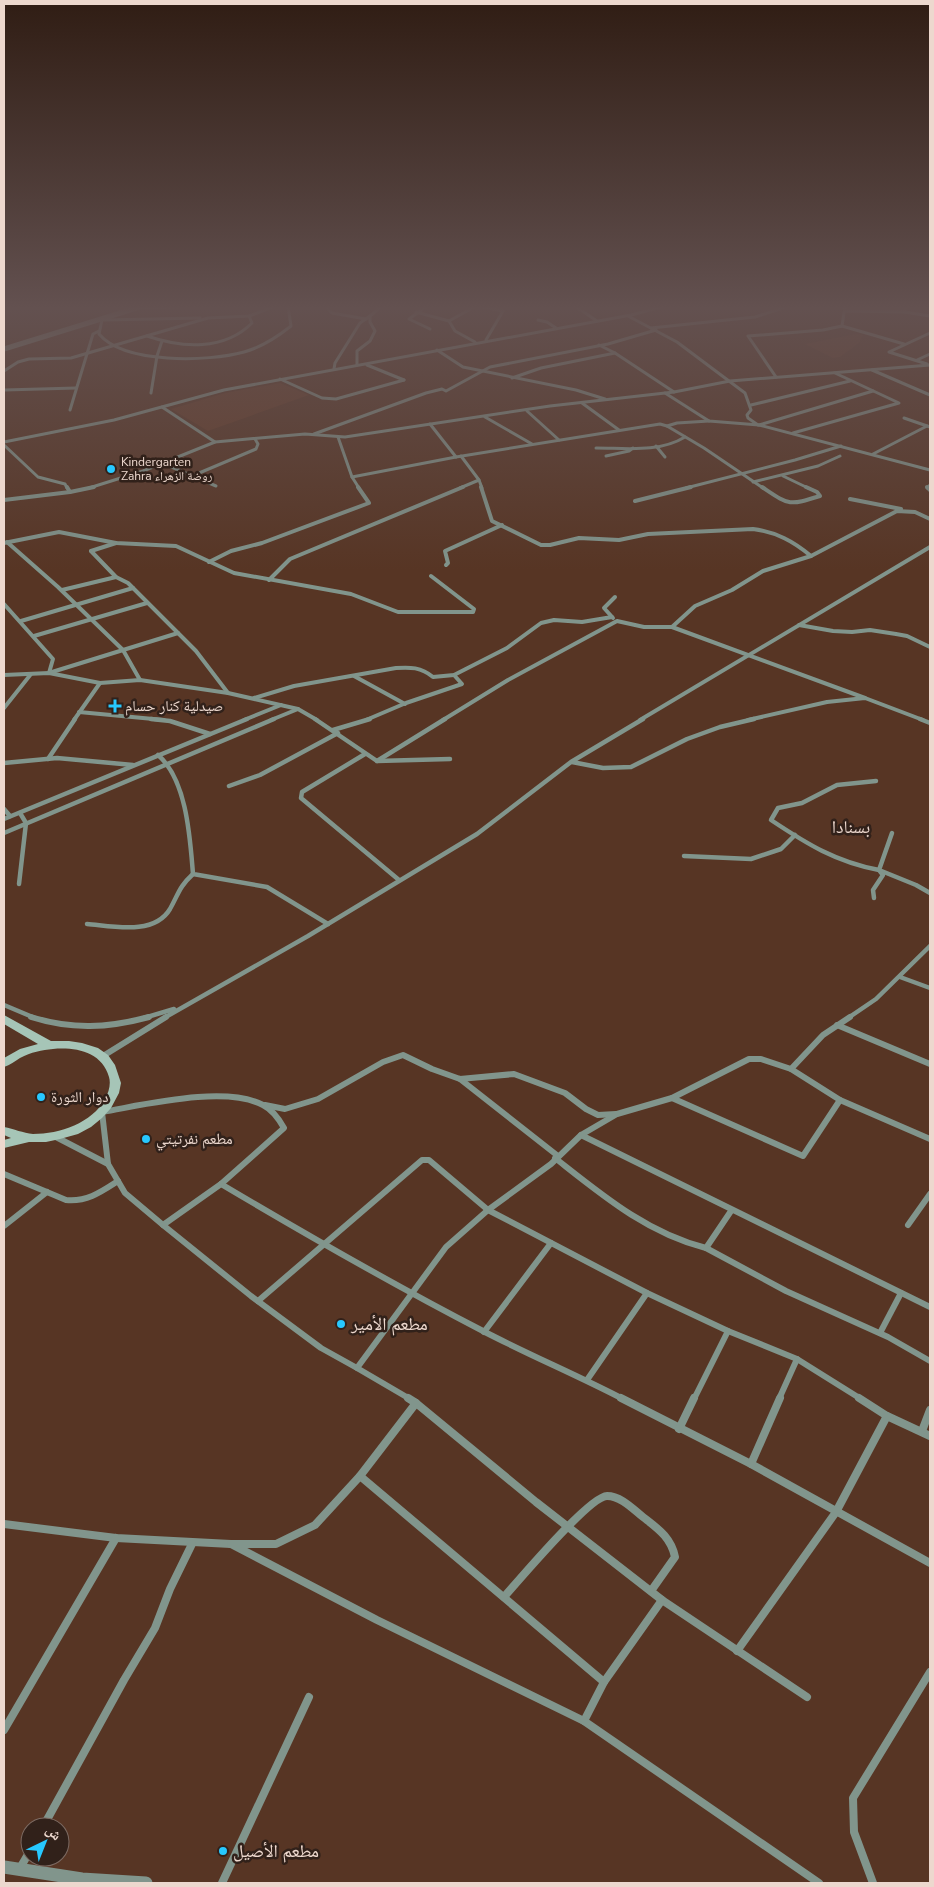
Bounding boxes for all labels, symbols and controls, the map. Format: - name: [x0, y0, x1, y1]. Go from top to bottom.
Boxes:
- place label: Kindergarten Zahra روضة الزهراء: [121, 454, 213, 484]
- marker: Kindergarten Zahra روضة الزهراء: [105, 463, 117, 475]
- place label: صيدلية كنار حسام: [125, 696, 223, 716]
- marker: صيدلية كنار حسام: [109, 700, 121, 712]
- district label: بسنادا: [832, 815, 870, 839]
- place label: دوار الثورة: [51, 1087, 109, 1107]
- marker: دوار الثورة: [35, 1091, 47, 1103]
- place label: مطعم نفرتيتي: [156, 1129, 233, 1151]
- marker: مطعم نفرتيتي: [140, 1133, 152, 1145]
- place label: مطعم الأمير: [350, 1312, 428, 1336]
- marker: مطعم الأمير: [335, 1318, 347, 1330]
- north arrow: [20, 1817, 70, 1867]
- text: ش: [42, 1821, 66, 1845]
- place label: مطعم الأصيل: [233, 1839, 319, 1863]
- marker: مطعم الأصيل: [217, 1845, 229, 1857]

